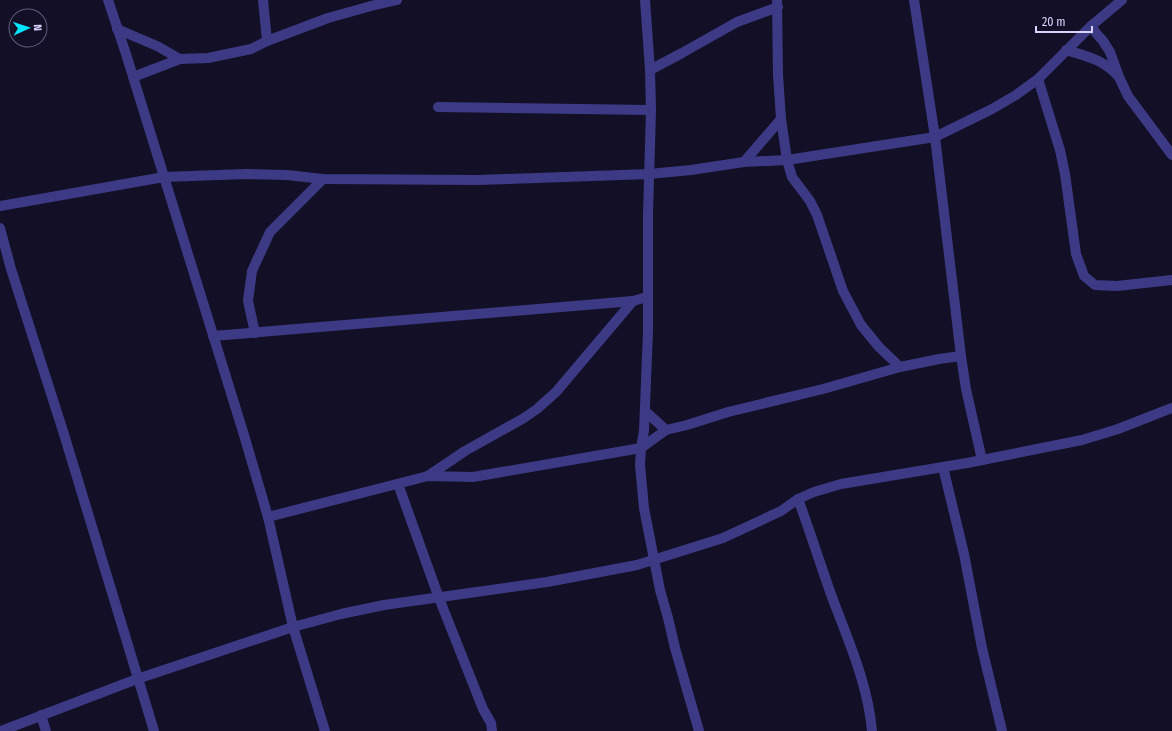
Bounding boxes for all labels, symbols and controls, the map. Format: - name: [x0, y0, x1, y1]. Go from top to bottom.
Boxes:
- north arrow: [8, 8, 48, 48]
- scale bar: [1036, 8, 1092, 34]
- text: 20 m: [1042, 15, 1066, 29]
- text: N: [31, 24, 44, 31]

